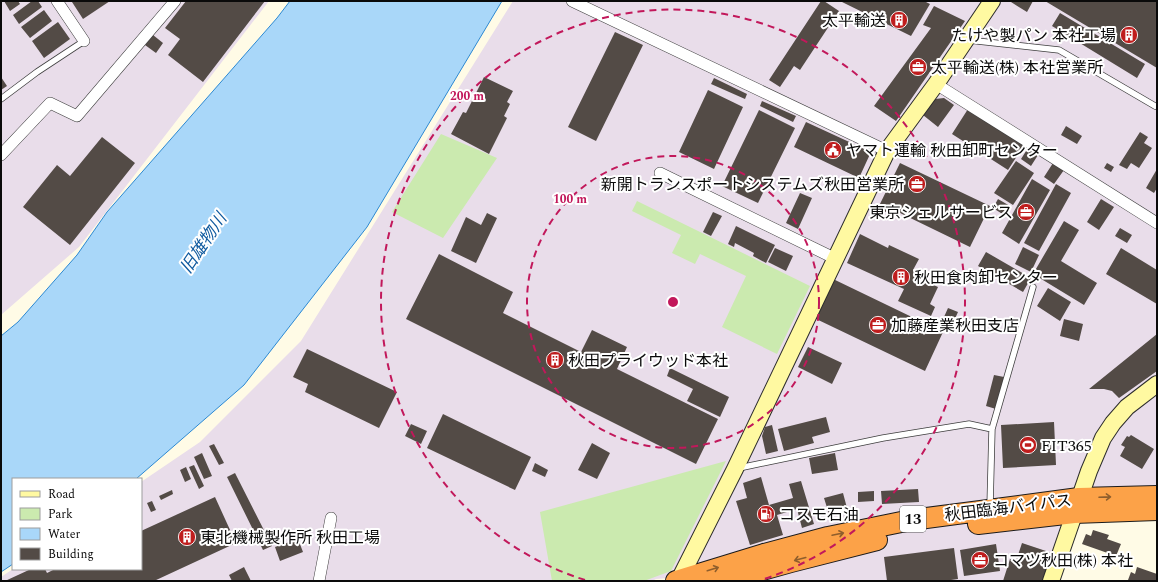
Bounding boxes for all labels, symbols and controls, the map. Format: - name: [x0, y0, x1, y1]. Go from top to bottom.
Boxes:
- place label: 太平輸送: [822, 9, 886, 33]
- building icon: 太平輸送: [889, 10, 909, 30]
- place label: たけや製パン 本社工場: [951, 24, 1116, 48]
- building icon: たけや製パン 本社工場: [1119, 25, 1139, 45]
- place label: 太平輸送(株) 本社営業所: [931, 56, 1103, 80]
- office icon: 太平輸送(株) 本社営業所: [908, 57, 928, 77]
- text: 200 m: [450, 87, 484, 106]
- place label: ヤマト運輸 秋田卸町センター: [846, 139, 1058, 163]
- public building icon: ヤマト運輸 秋田卸町センター: [823, 140, 843, 160]
- place label: 新開トランスポートシステムズ秋田営業所: [601, 173, 904, 197]
- office icon: 新開トランスポートシステムズ秋田営業所: [907, 174, 927, 194]
- text: 100 m: [553, 190, 587, 209]
- place label: 東京シェルサービス: [869, 201, 1013, 225]
- office icon: 東京シェルサービス: [1016, 202, 1036, 222]
- water label: 旧雄物川: [174, 206, 235, 279]
- place label: 秋田食肉卸センター: [914, 266, 1058, 290]
- building icon: 秋田食肉卸センター: [891, 267, 911, 287]
- centre of rings: [666, 295, 680, 309]
- place label: 加藤産業秋田支店: [891, 314, 1019, 338]
- office icon: 加藤産業秋田支店: [868, 315, 888, 335]
- place label: 秋田プライウッド本社: [568, 349, 728, 373]
- building icon: 秋田プライウッド本社: [545, 350, 565, 370]
- place label: FIT365: [1041, 434, 1092, 458]
- sports icon: FIT365: [1018, 435, 1038, 455]
- legend: [12, 478, 142, 570]
- text: Road: [48, 485, 75, 504]
- street label: 秋田臨海バイパス: [943, 488, 1073, 528]
- one-way arrow: [1098, 494, 1111, 501]
- place label: コスモ石油: [779, 503, 859, 527]
- fuel station icon: コスモ石油: [756, 504, 776, 524]
- text: Park: [48, 505, 73, 524]
- road number: 13: [900, 506, 926, 532]
- text: Water: [48, 525, 80, 544]
- place label: 東北機械製作所 秋田工場: [200, 526, 380, 550]
- building icon: 東北機械製作所 秋田工場: [177, 527, 197, 547]
- one-way arrow: [831, 530, 844, 538]
- text: Building: [48, 545, 94, 564]
- place label: コマツ秋田(株) 本社: [993, 549, 1133, 573]
- office icon: コマツ秋田(株) 本社: [970, 550, 990, 570]
- one-way arrow: [794, 556, 807, 563]
- one-way arrow: [706, 565, 719, 572]

